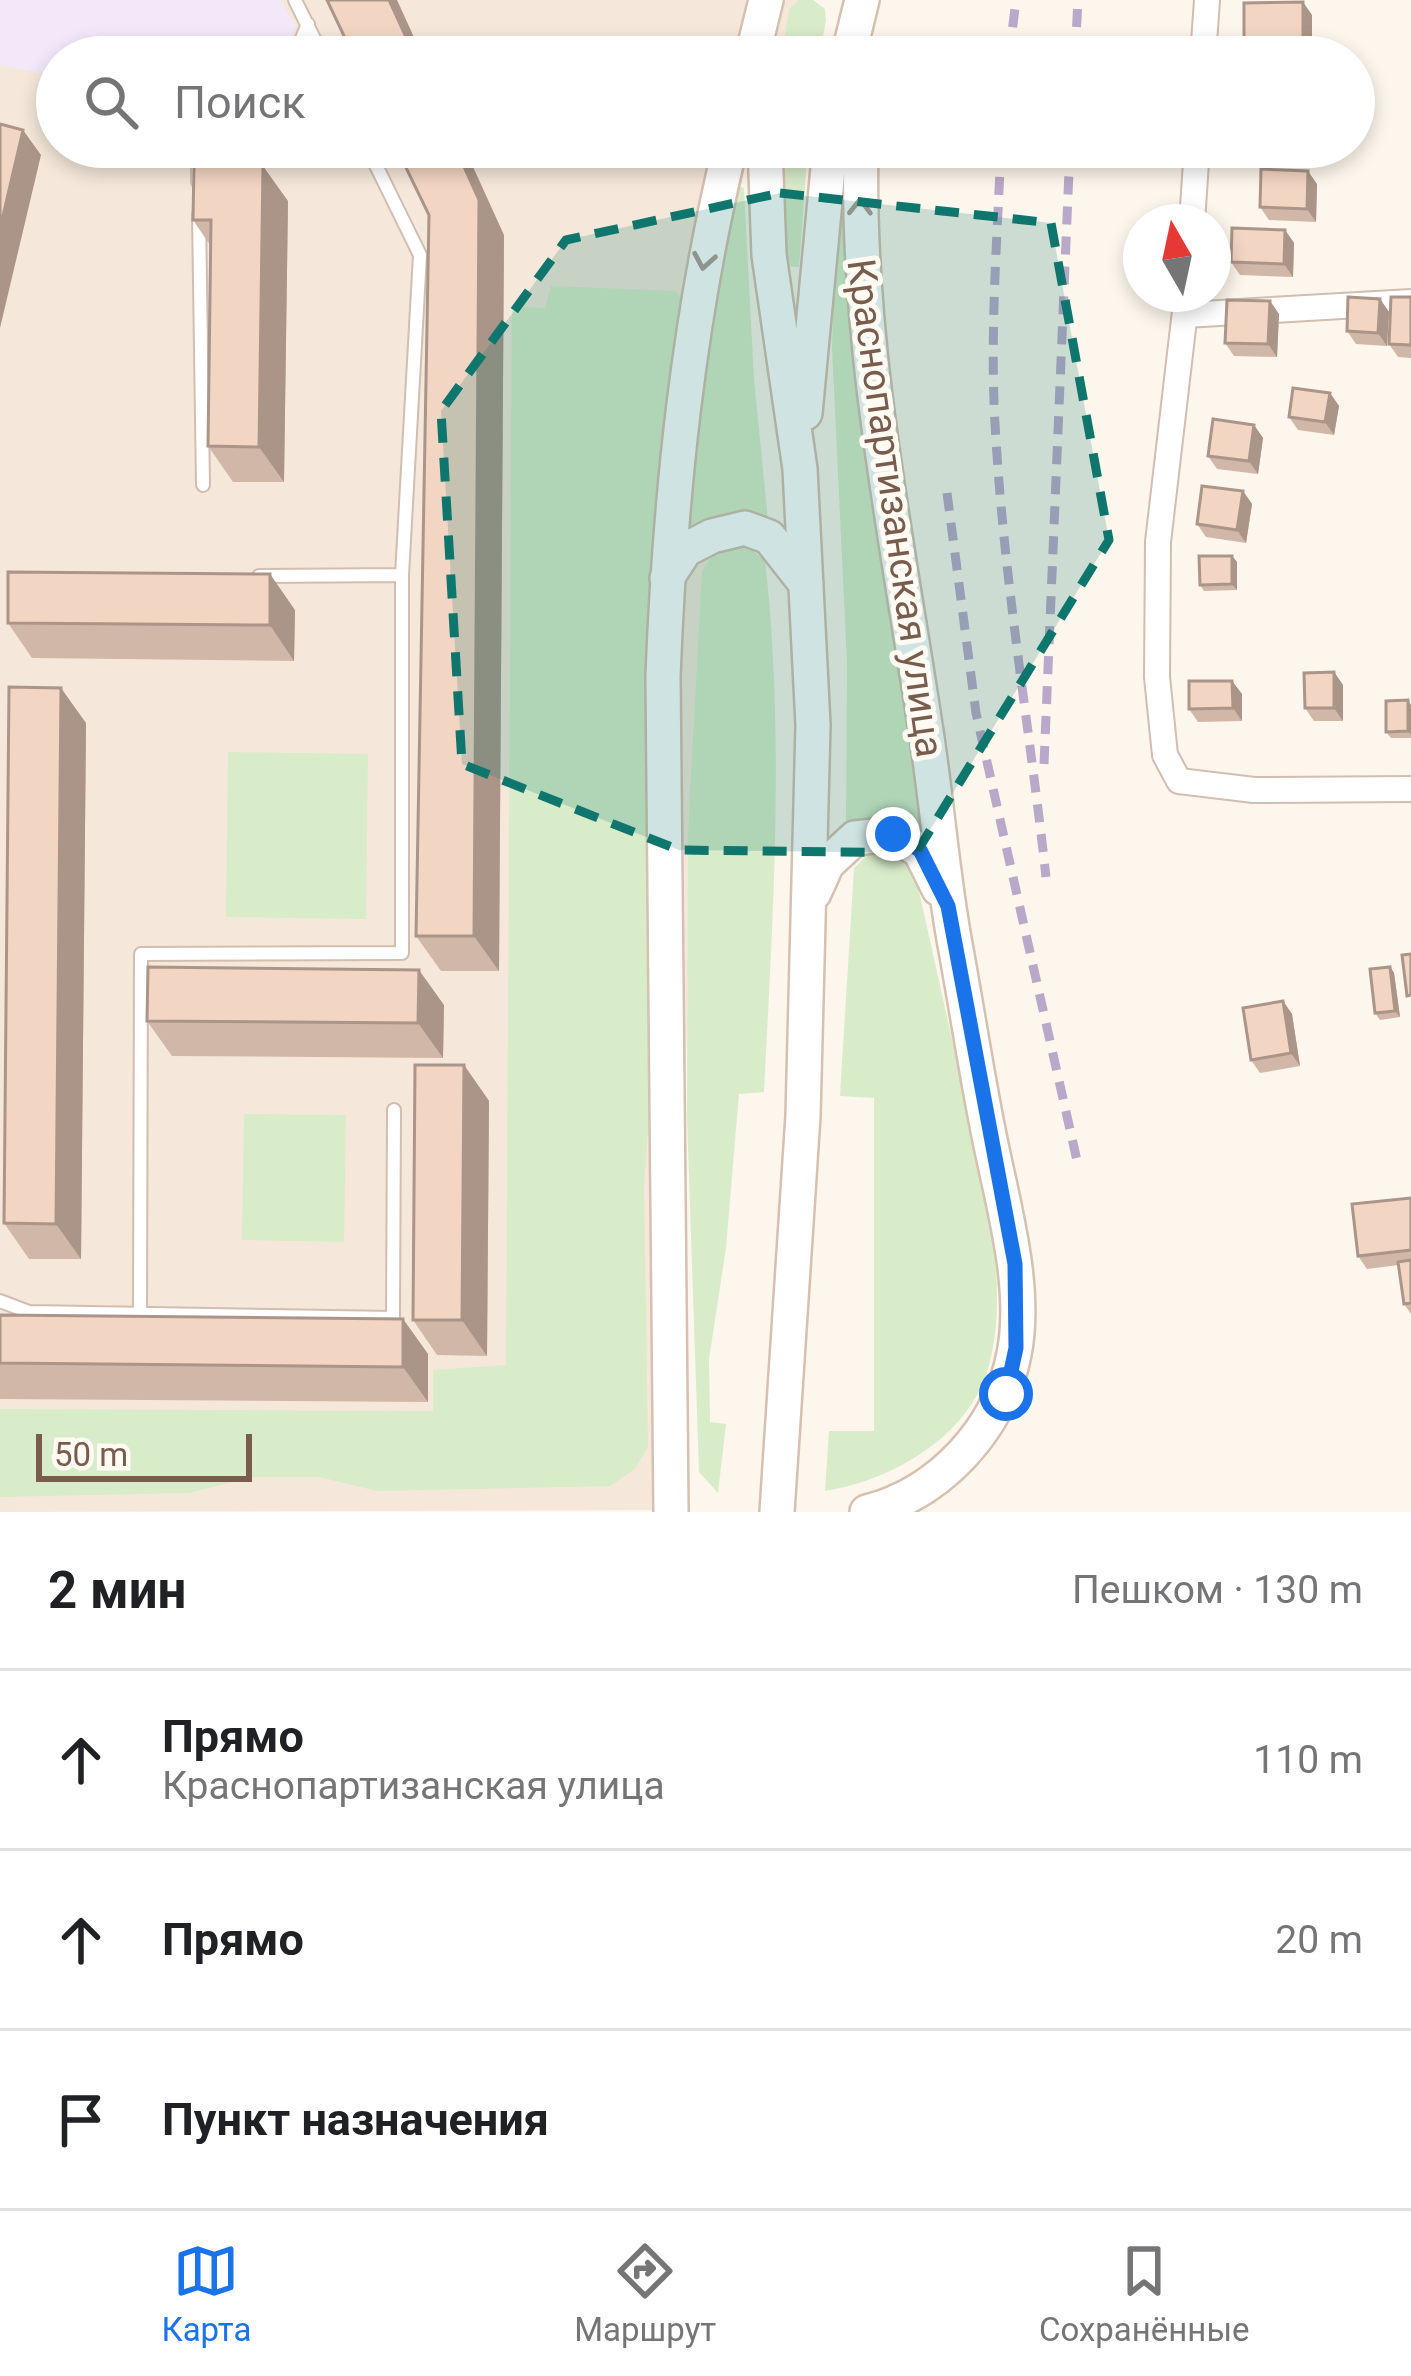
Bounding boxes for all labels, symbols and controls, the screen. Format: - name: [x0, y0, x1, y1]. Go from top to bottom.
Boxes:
- search box: [36, 36, 1375, 168]
- icon: search: [78, 69, 144, 135]
- text: Поиск: [174, 76, 306, 129]
- one-way arrow: [847, 197, 873, 215]
- north arrow: [1123, 204, 1231, 312]
- one-way arrow: [693, 251, 718, 271]
- street label: Краснопартизанская улица: [837, 256, 953, 760]
- route end: [866, 807, 920, 861]
- route start: [979, 1367, 1033, 1421]
- scale bar: [36, 1428, 252, 1481]
- text: 50 m: [54, 1435, 128, 1474]
- text: 2 мин: [48, 1561, 186, 1620]
- text: Пешком · 130 m: [1072, 1567, 1363, 1613]
- text: Прямо: [162, 1710, 304, 1763]
- icon: ahead: [48, 1727, 114, 1793]
- text: 110 m: [1253, 1737, 1363, 1783]
- text: Краснопартизанская улица: [162, 1763, 665, 1809]
- icon: ahead: [48, 1907, 114, 1973]
- text: Прямо: [162, 1913, 304, 1966]
- text: 20 m: [1275, 1917, 1363, 1963]
- icon: arrive: [48, 2087, 114, 2153]
- text: Пункт назначения: [162, 2093, 549, 2146]
- tab: Карта: [161, 2238, 251, 2349]
- tab: Маршрут: [574, 2238, 716, 2349]
- tab: Сохранённые: [1039, 2238, 1250, 2349]

